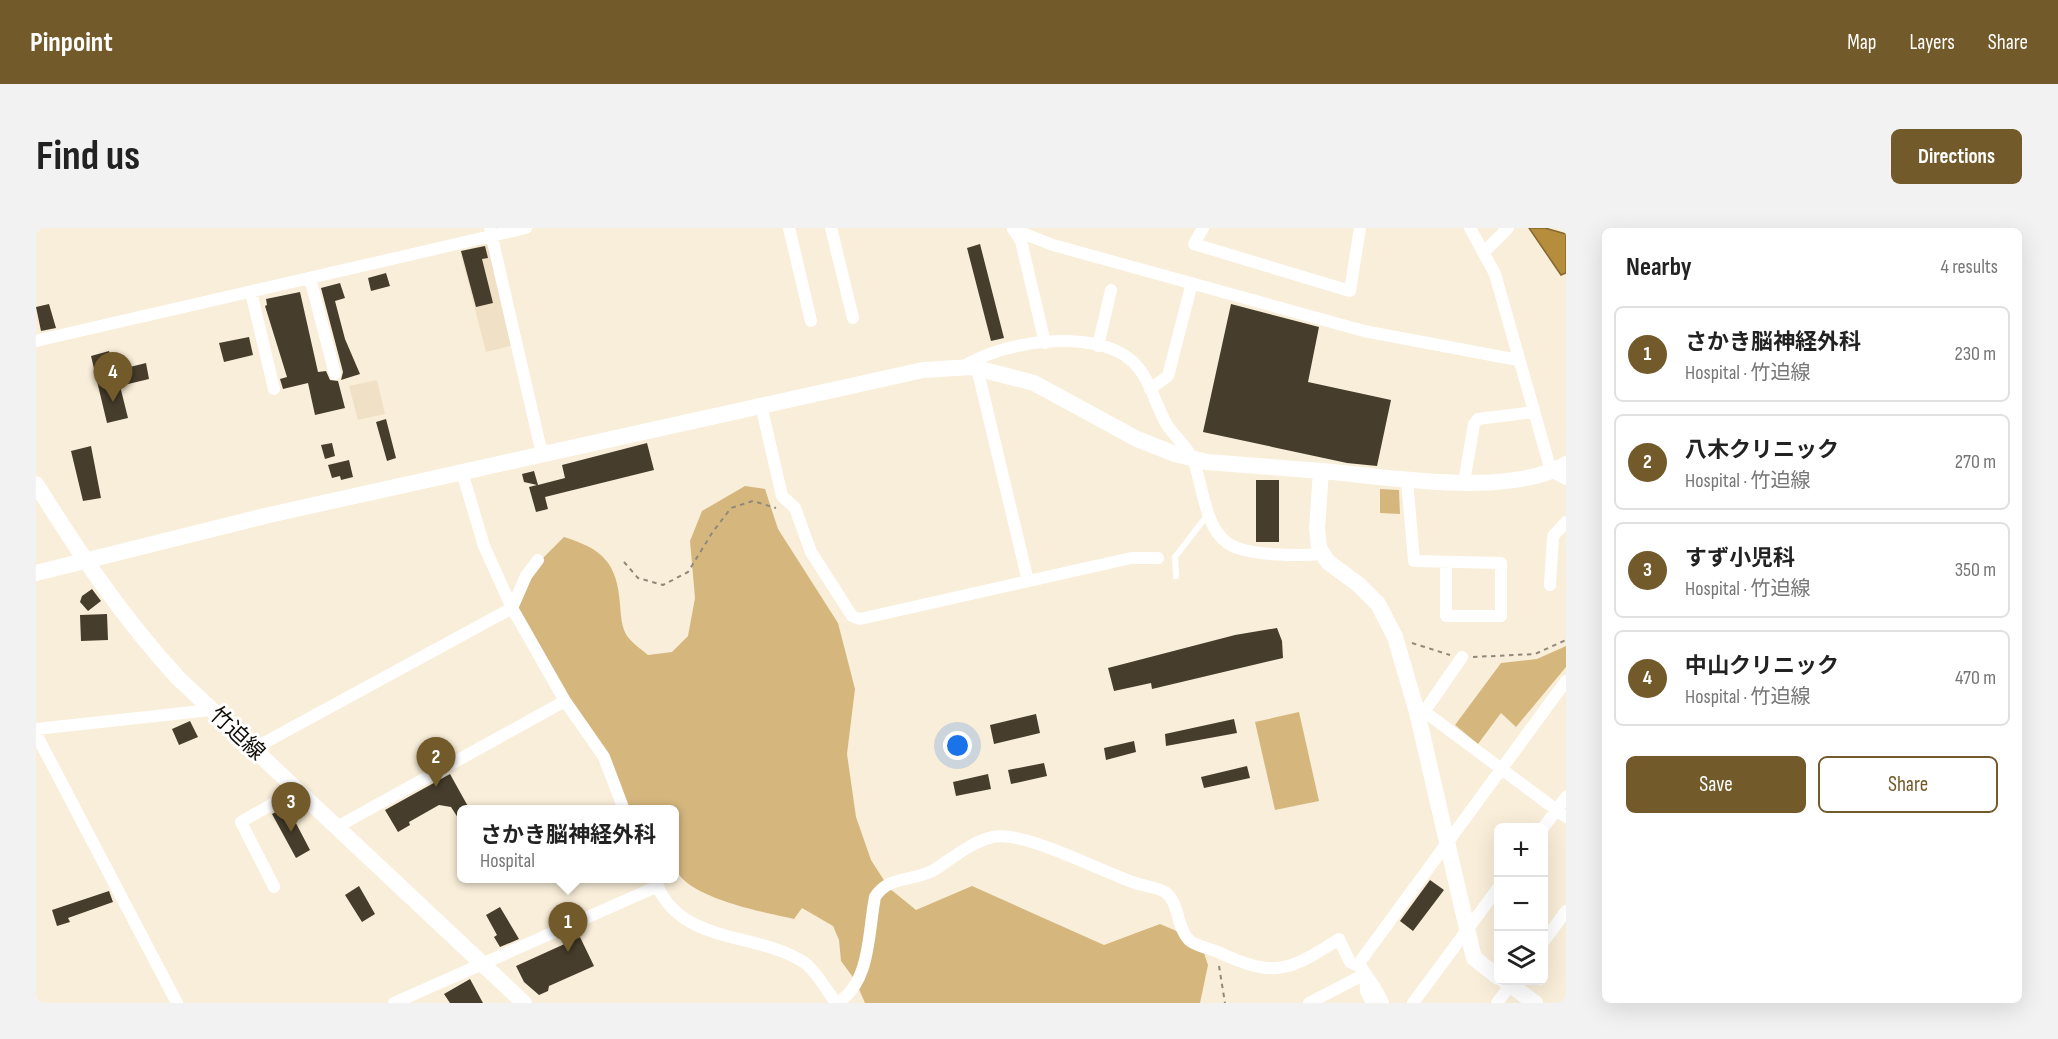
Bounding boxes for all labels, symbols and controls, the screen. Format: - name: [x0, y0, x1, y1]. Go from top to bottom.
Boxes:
- text: Pinpoint: [30, 26, 113, 59]
- text: Map: [1847, 30, 1876, 55]
- text: Layers: [1909, 30, 1955, 55]
- text: Share: [1988, 30, 2028, 55]
- button: Directions: [1891, 129, 2022, 184]
- text: Find us: [36, 131, 140, 182]
- text: Nearby: [1626, 252, 1692, 283]
- text: 4 results: [1941, 255, 1998, 279]
- text: さかき脳神経外科: [1685, 329, 1861, 356]
- text: 1: [1644, 342, 1651, 366]
- text: 230 m: [1954, 342, 1996, 366]
- pin: 4: [94, 352, 133, 402]
- text: Hospital · 竹迫線: [1685, 361, 1810, 385]
- text: 八木クリニック: [1685, 437, 1839, 464]
- text: 2: [1643, 450, 1652, 474]
- text: 270 m: [1955, 450, 1996, 474]
- text: Hospital · 竹迫線: [1685, 469, 1810, 493]
- text: すず小児科: [1685, 545, 1795, 572]
- text: 3: [1643, 558, 1652, 582]
- text: 350 m: [1955, 558, 1996, 582]
- text: Hospital · 竹迫線: [1685, 577, 1810, 601]
- text: 中山クリニック: [1685, 653, 1839, 680]
- text: 4: [1643, 666, 1652, 690]
- text: 470 m: [1955, 666, 1996, 690]
- text: Hospital · 竹迫線: [1685, 685, 1810, 709]
- street label: 竹迫線: [204, 702, 270, 766]
- your location: [943, 731, 972, 760]
- pin: 2: [416, 738, 456, 787]
- button: Save: [1626, 756, 1806, 813]
- button: Share: [1818, 756, 1998, 813]
- pin: 3: [272, 782, 310, 832]
- popup: [457, 805, 679, 883]
- text: さかき脳神経外科: [480, 822, 656, 849]
- map controls: [1494, 823, 1548, 985]
- button: +: [1494, 823, 1548, 877]
- text: Hospital: [480, 849, 535, 873]
- button: −: [1494, 877, 1548, 931]
- pin: 1: [548, 902, 588, 952]
- button: layers: [1494, 931, 1548, 985]

